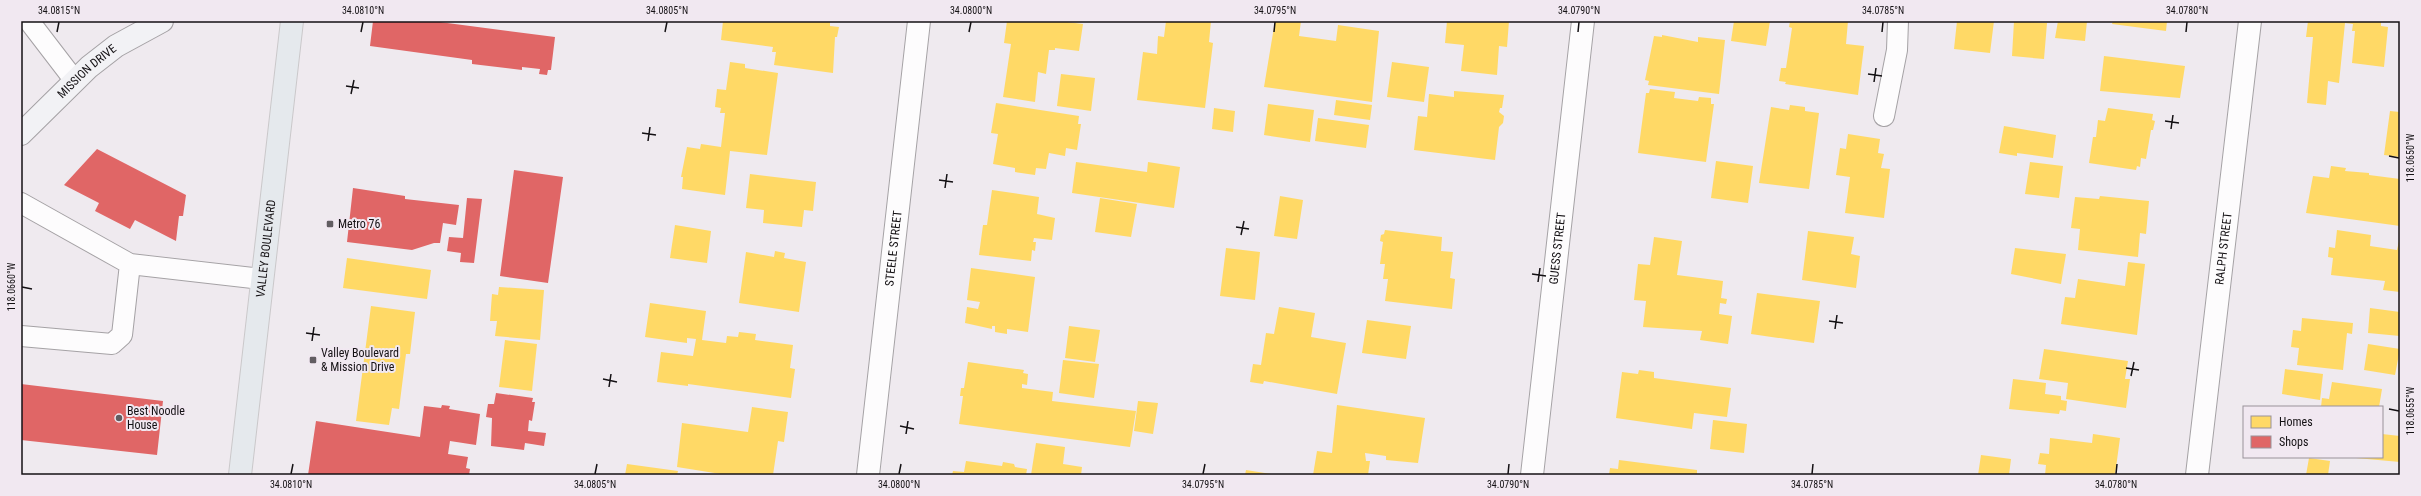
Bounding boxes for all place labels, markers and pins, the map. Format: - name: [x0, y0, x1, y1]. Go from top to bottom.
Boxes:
- place label: Metro 76: [338, 217, 380, 231]
- marker: Metro 76: [325, 219, 335, 229]
- place label: Valley Boulevard & Mission Drive: [321, 346, 399, 374]
- marker: Valley Boulevard & Mission Drive: [308, 355, 318, 365]
- place label: Best Noodle House: [127, 404, 185, 432]
- marker: Best Noodle House: [114, 413, 124, 423]

